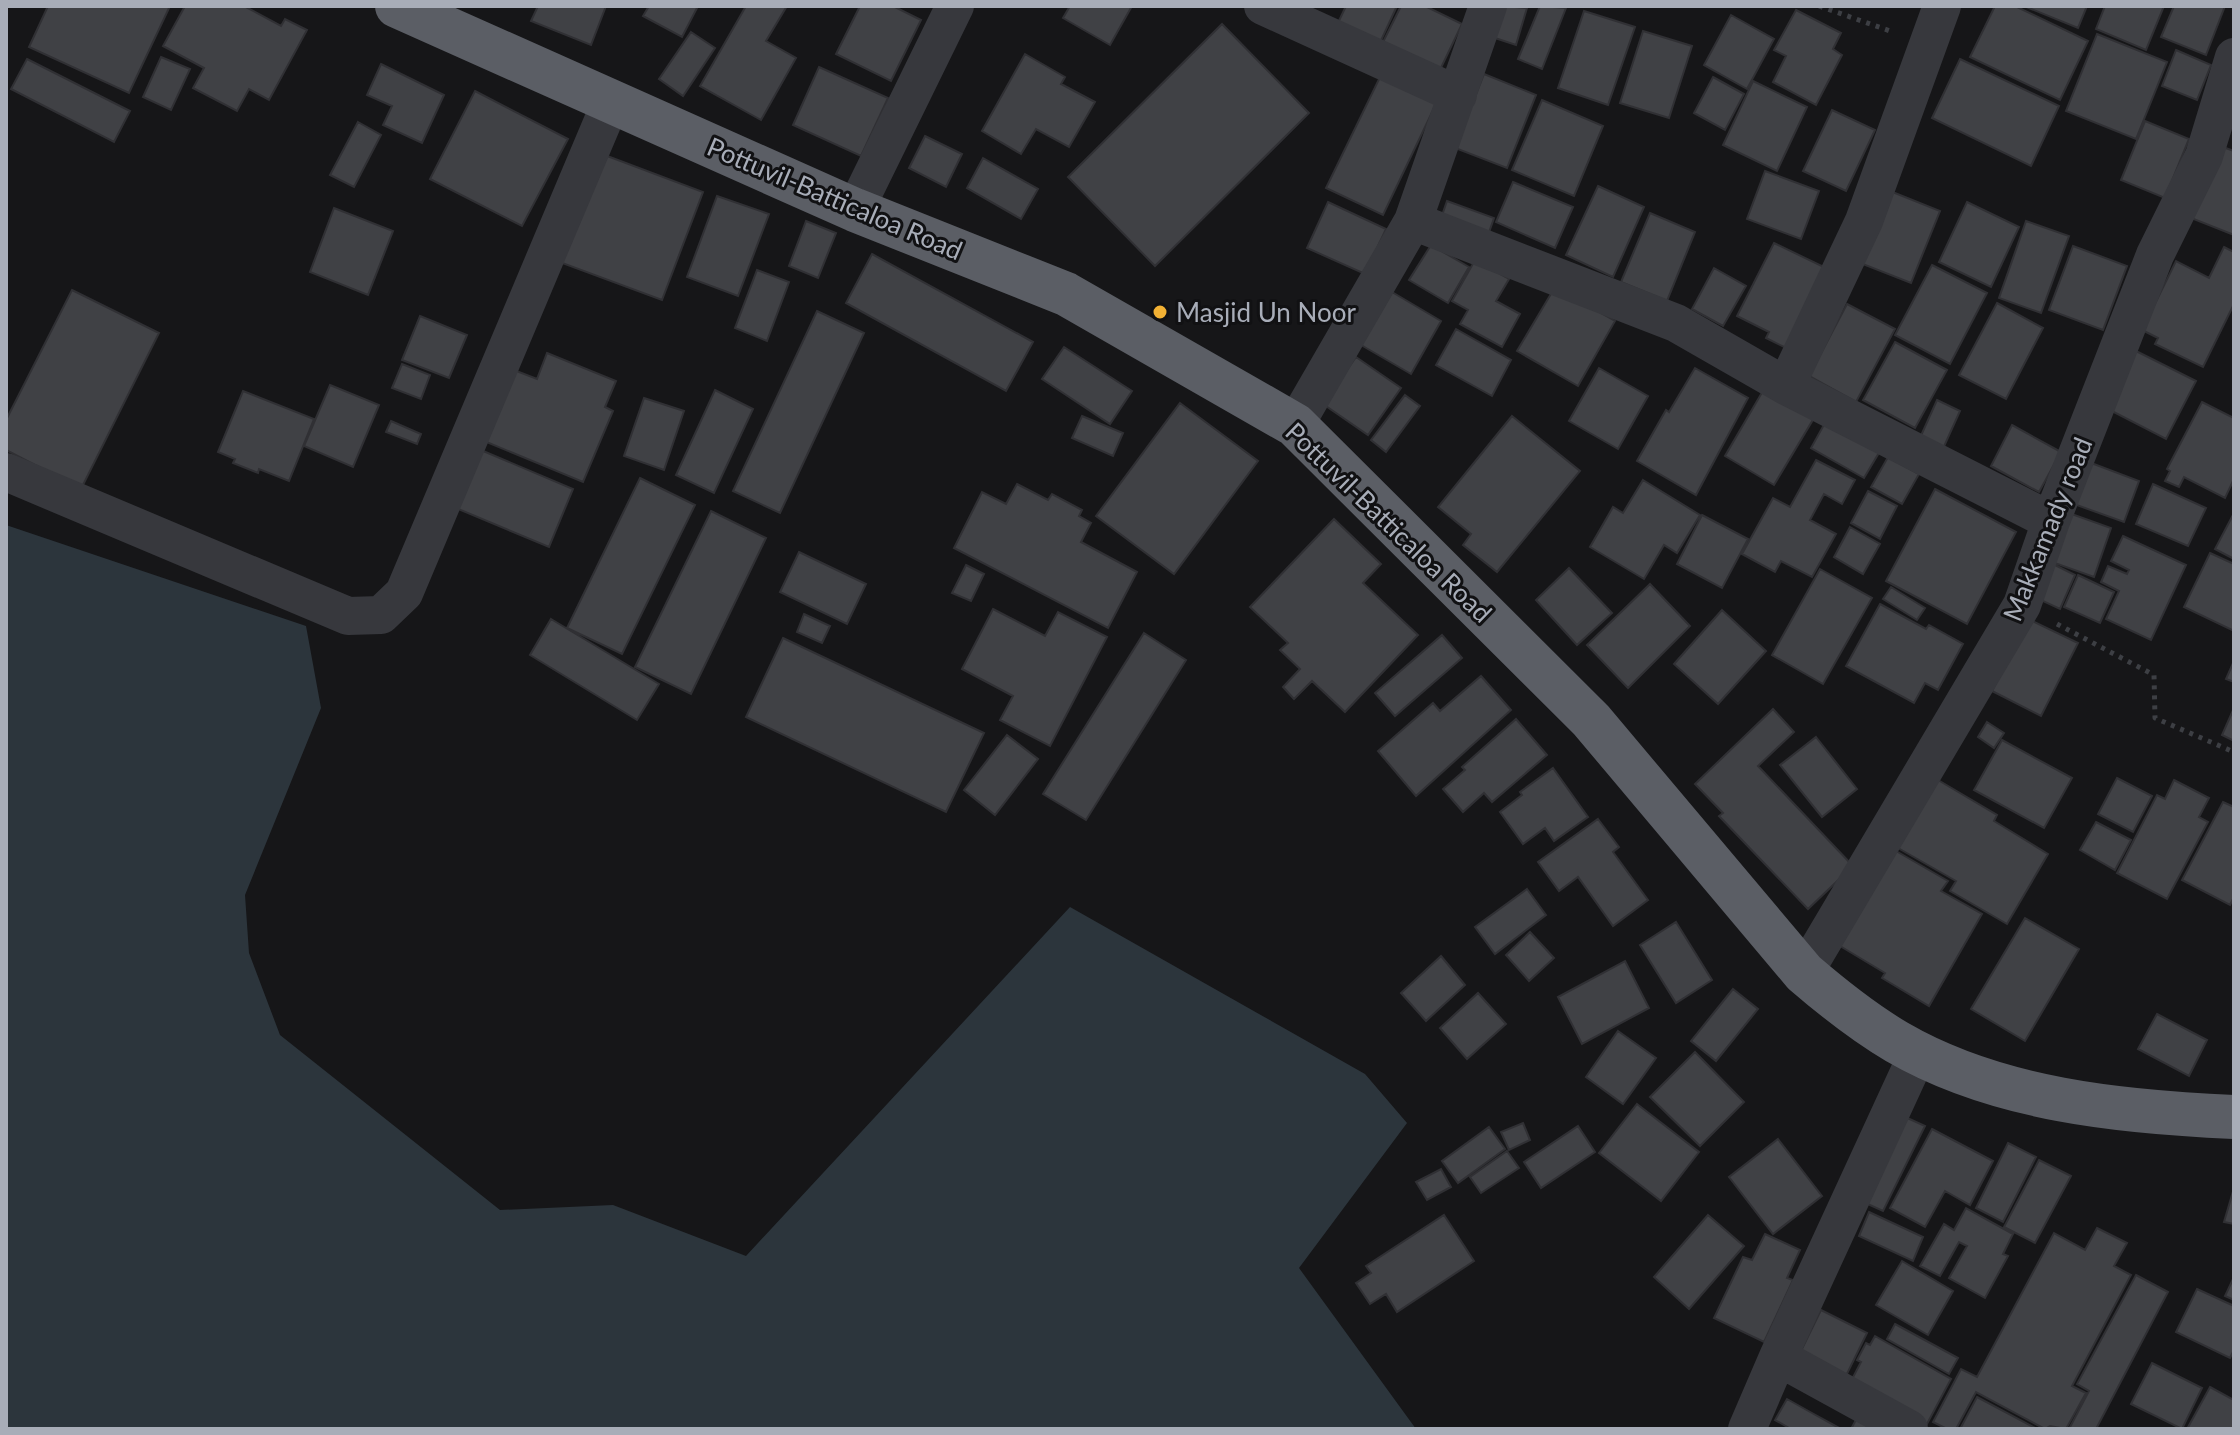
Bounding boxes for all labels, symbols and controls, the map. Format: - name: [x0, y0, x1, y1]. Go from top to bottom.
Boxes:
- street label: Pottuvil-Batticaloa Road: [703, 130, 967, 266]
- place label: Masjid Un Noor: [1176, 296, 1356, 328]
- marker: Masjid Un Noor: [1151, 303, 1169, 321]
- street label: Pottuvil-Batticaloa Road: [1279, 415, 1499, 629]
- street label: Makkamady road: [1996, 432, 2098, 626]

